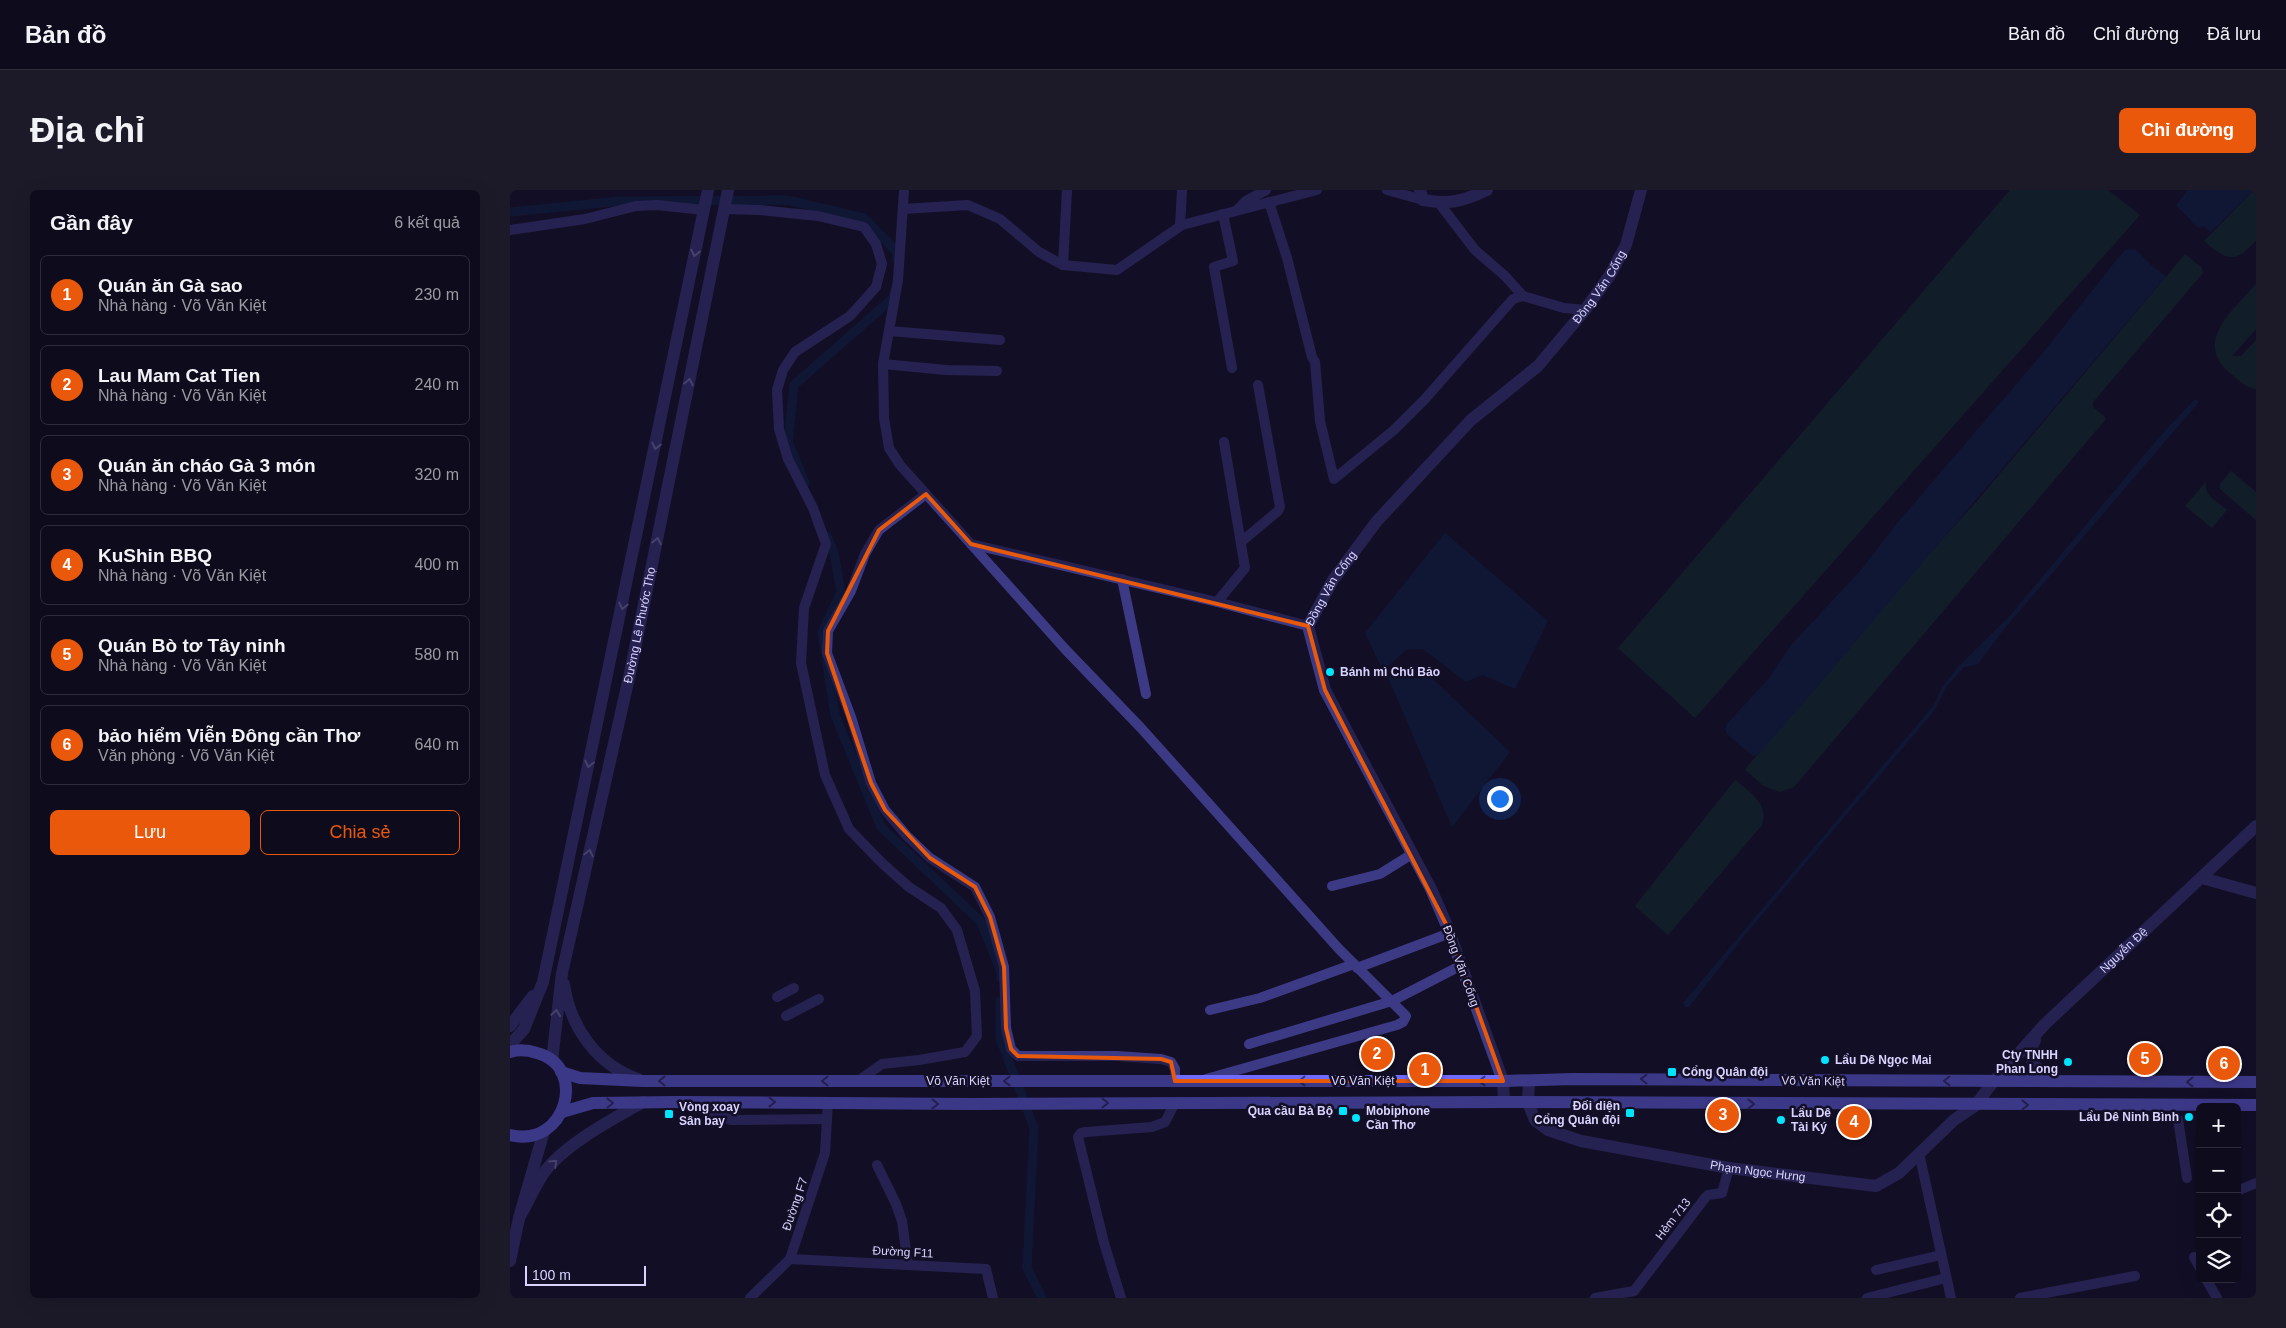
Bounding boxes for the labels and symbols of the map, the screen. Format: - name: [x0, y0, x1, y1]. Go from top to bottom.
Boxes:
- street label: Đồng Văn Cống: [1570, 248, 1629, 327]
- one-way arrow: [691, 249, 701, 257]
- one-way arrow: [684, 377, 694, 386]
- one-way arrow: [651, 442, 661, 451]
- one-way arrow: [651, 536, 662, 545]
- street label: Đồng Văn Cống: [1303, 548, 1359, 628]
- street label: Đường Lê Phước Thọ: [621, 565, 658, 685]
- one-way arrow: [618, 601, 628, 610]
- place label: Bánh mì Chú Bảo: [1340, 665, 1440, 679]
- marker: Bánh mì Chú Bảo: [1324, 666, 1336, 678]
- one-way arrow: [584, 760, 595, 769]
- your location: [1487, 786, 1513, 812]
- one-way arrow: [583, 849, 594, 858]
- street label: Đồng Văn Cống: [1440, 923, 1482, 1009]
- street label: Nguyễn Đệ: [2097, 924, 2151, 976]
- one-way arrow: [551, 1008, 561, 1017]
- pin: 2: [1361, 1035, 1393, 1073]
- pin: 5: [2129, 1040, 2161, 1078]
- pin: 6: [2208, 1045, 2240, 1083]
- place label: Cty TNHH Phan Long: [1996, 1048, 2058, 1076]
- pin: 1: [1409, 1051, 1441, 1089]
- place label: Lẩu Dê Ngọc Mai: [1835, 1053, 1932, 1067]
- marker: Lẩu Dê Ngọc Mai: [1819, 1054, 1831, 1066]
- marker: Cty TNHH Phan Long: [2062, 1056, 2074, 1068]
- place label: Cổng Quân đội: [1682, 1065, 1768, 1079]
- marker: Cổng Quân đội: [1666, 1066, 1678, 1078]
- street label: Võ Văn Kiệt: [1781, 1073, 1845, 1089]
- street label: Võ Văn Kiệt: [926, 1074, 990, 1088]
- street label: Võ Văn Kiệt: [1331, 1074, 1395, 1088]
- one-way arrow: [1640, 1074, 1648, 1084]
- one-way arrow: [658, 1076, 666, 1086]
- one-way arrow: [820, 1076, 828, 1086]
- one-way arrow: [1003, 1076, 1010, 1086]
- one-way arrow: [1298, 1076, 1306, 1086]
- one-way arrow: [1478, 1076, 1486, 1086]
- one-way arrow: [1943, 1076, 1950, 1086]
- one-way arrow: [2186, 1077, 2194, 1087]
- pin: 3: [1707, 1096, 1739, 1134]
- one-way arrow: [769, 1097, 777, 1107]
- one-way arrow: [606, 1098, 614, 1108]
- one-way arrow: [1102, 1098, 1109, 1108]
- one-way arrow: [932, 1099, 939, 1109]
- place label: Đối diện Cổng Quân đội: [1534, 1099, 1620, 1127]
- one-way arrow: [1748, 1099, 1756, 1109]
- place label: Vòng xoay Sân bay: [679, 1100, 740, 1128]
- one-way arrow: [2021, 1100, 2029, 1110]
- pin: 4: [1838, 1103, 1870, 1141]
- place label: Qua cầu Bà Bộ: [1248, 1104, 1333, 1118]
- place label: Mobiphone Cần Thơ: [1366, 1104, 1430, 1132]
- marker: Qua cầu Bà Bộ: [1337, 1105, 1349, 1117]
- place label: Lẩu Dê Tài Ký: [1791, 1106, 1831, 1134]
- marker: Đối diện Cổng Quân đội: [1624, 1107, 1636, 1119]
- marker: Vòng xoay Sân bay: [663, 1108, 675, 1120]
- place label: Lẩu Dê Ninh Bình: [2079, 1110, 2179, 1124]
- marker: Lẩu Dê Ninh Bình: [2183, 1111, 2195, 1123]
- marker: Mobiphone Cần Thơ: [1350, 1112, 1362, 1124]
- marker: Lẩu Dê Tài Ký: [1775, 1114, 1787, 1126]
- street label: Phạm Ngọc Hưng: [1709, 1158, 1806, 1184]
- one-way arrow: [549, 1160, 558, 1169]
- street label: Đường F7: [779, 1175, 811, 1232]
- street label: Hẻm 713: [1652, 1195, 1694, 1242]
- street label: Đường F11: [872, 1243, 934, 1261]
- scale bar: [525, 1263, 646, 1286]

